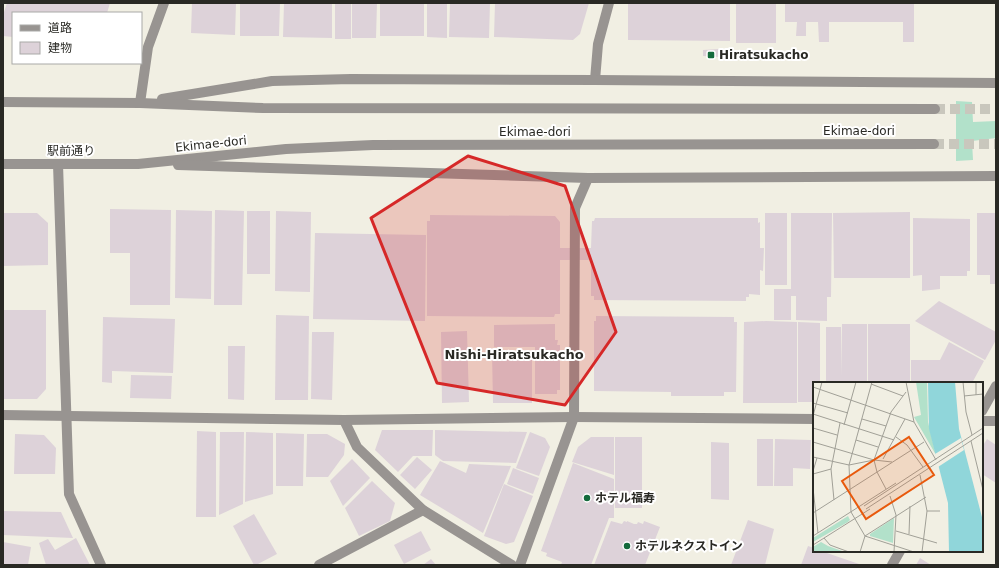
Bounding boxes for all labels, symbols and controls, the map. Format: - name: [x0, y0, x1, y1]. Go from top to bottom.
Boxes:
- legend: [12, 12, 142, 64]
- text: 道路: [48, 21, 72, 35]
- text: 建物: [48, 41, 72, 55]
- place label: Hiratsukacho: [719, 48, 809, 62]
- marker: Hiratsukacho: [706, 50, 716, 60]
- street label: Ekimae-dori: [823, 124, 895, 138]
- street label: Ekimae-dori: [499, 125, 571, 139]
- street label: Ekimae-dori: [175, 133, 247, 155]
- street label: 駅前通り: [47, 144, 95, 158]
- district label: Nishi-Hiratsukacho: [444, 347, 584, 362]
- inset map: [813, 382, 983, 552]
- place label: ホテル福寿: [595, 491, 655, 505]
- marker: ホテル福寿: [582, 493, 592, 503]
- place label: ホテルネクストイン: [635, 539, 743, 553]
- marker: ホテルネクストイン: [622, 541, 632, 551]

